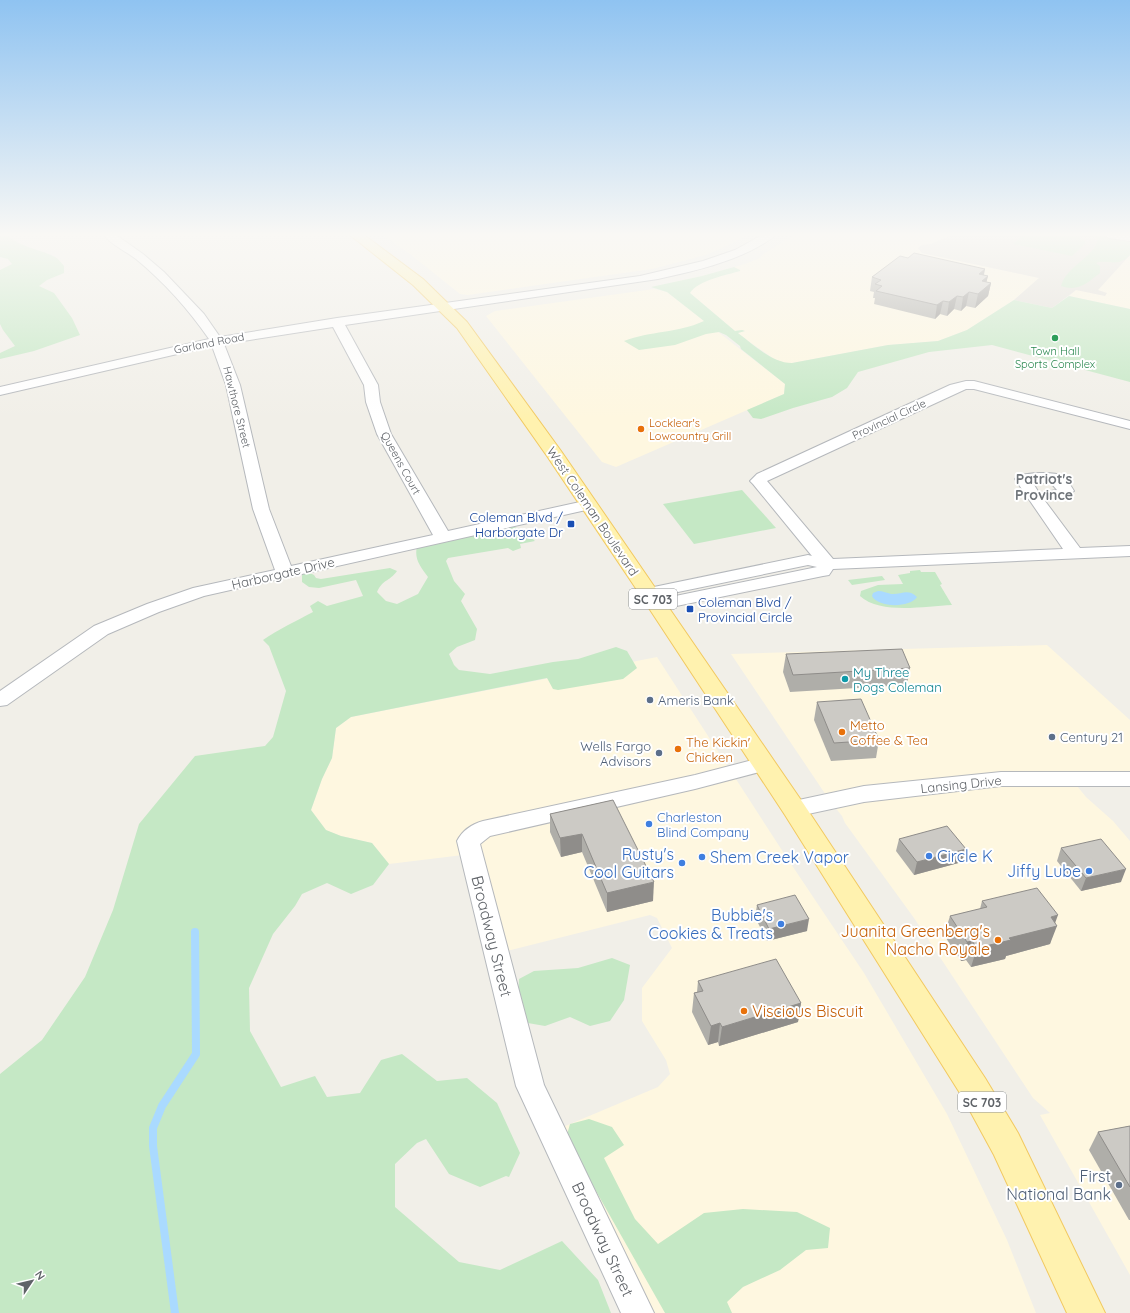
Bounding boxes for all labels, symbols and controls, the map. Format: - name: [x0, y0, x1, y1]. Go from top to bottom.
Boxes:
- street label: Garland Road: [173, 329, 245, 357]
- marker: Town Hall Sports Complex: [1050, 333, 1060, 343]
- place label: Town Hall Sports Complex: [1015, 344, 1095, 371]
- street label: Hawthore Street: [220, 365, 254, 449]
- street label: Provincial Circle: [850, 396, 928, 442]
- place label: Locklear's Lowcountry Grill: [649, 416, 731, 443]
- marker: Locklear's Lowcountry Grill: [636, 424, 646, 434]
- street label: Queens Court: [378, 429, 424, 497]
- street label: West Coleman Boulevard: [544, 443, 642, 579]
- district label: Patriot's Province: [1015, 470, 1073, 504]
- place label: Coleman Blvd / Harborgate Dr: [470, 509, 563, 540]
- marker: Coleman Blvd / Harborgate Dr: [566, 519, 576, 529]
- street label: Harborgate Drive: [230, 553, 336, 593]
- road number: SC 703: [629, 589, 677, 609]
- place label: Coleman Blvd / Provincial Circle: [698, 594, 792, 625]
- marker: Coleman Blvd / Provincial Circle: [685, 604, 695, 614]
- place label: My Three Dogs Coleman: [853, 664, 942, 695]
- marker: My Three Dogs Coleman: [840, 674, 850, 684]
- place label: Ameris Bank: [658, 692, 734, 708]
- marker: Ameris Bank: [645, 695, 655, 705]
- place label: Metto Coffee & Tea: [850, 717, 928, 748]
- marker: Metto Coffee & Tea: [837, 727, 847, 737]
- place label: Century 21: [1060, 729, 1123, 745]
- marker: Century 21: [1047, 732, 1057, 742]
- place label: The Kickin' Chicken: [686, 734, 750, 765]
- place label: Wells Fargo Advisors: [580, 738, 651, 769]
- marker: The Kickin' Chicken: [673, 744, 683, 754]
- marker: Wells Fargo Advisors: [654, 748, 664, 758]
- street label: Lansing Drive: [920, 772, 1002, 796]
- place label: Charleston Blind Company: [657, 809, 749, 840]
- marker: Charleston Blind Company: [644, 819, 654, 829]
- place label: Rusty's Cool Guitars: [584, 844, 674, 882]
- place label: Circle K: [937, 846, 993, 866]
- place label: Shem Creek Vapor: [710, 847, 849, 867]
- marker: Circle K: [924, 851, 934, 861]
- marker: Shem Creek Vapor: [697, 852, 707, 862]
- marker: Rusty's Cool Guitars: [677, 858, 687, 868]
- place label: Jiffy Lube: [1007, 861, 1081, 881]
- marker: Jiffy Lube: [1084, 866, 1094, 876]
- street label: Broadway Street: [467, 873, 517, 999]
- place label: Bubbie's Cookies & Treats: [649, 905, 773, 943]
- marker: Bubbie's Cookies & Treats: [776, 919, 786, 929]
- place label: Juanita Greenberg's Nacho Royale: [840, 921, 990, 959]
- marker: Juanita Greenberg's Nacho Royale: [993, 935, 1003, 945]
- place label: Viscious Biscuit: [752, 1001, 864, 1021]
- marker: Viscious Biscuit: [739, 1006, 749, 1016]
- road number: SC 703: [958, 1092, 1006, 1112]
- place label: First National Bank: [1006, 1166, 1111, 1204]
- street label: Broadway Street: [568, 1178, 638, 1300]
- marker: First National Bank: [1114, 1180, 1124, 1190]
- north arrow: [12, 1261, 52, 1301]
- text: N: [32, 1268, 48, 1283]

